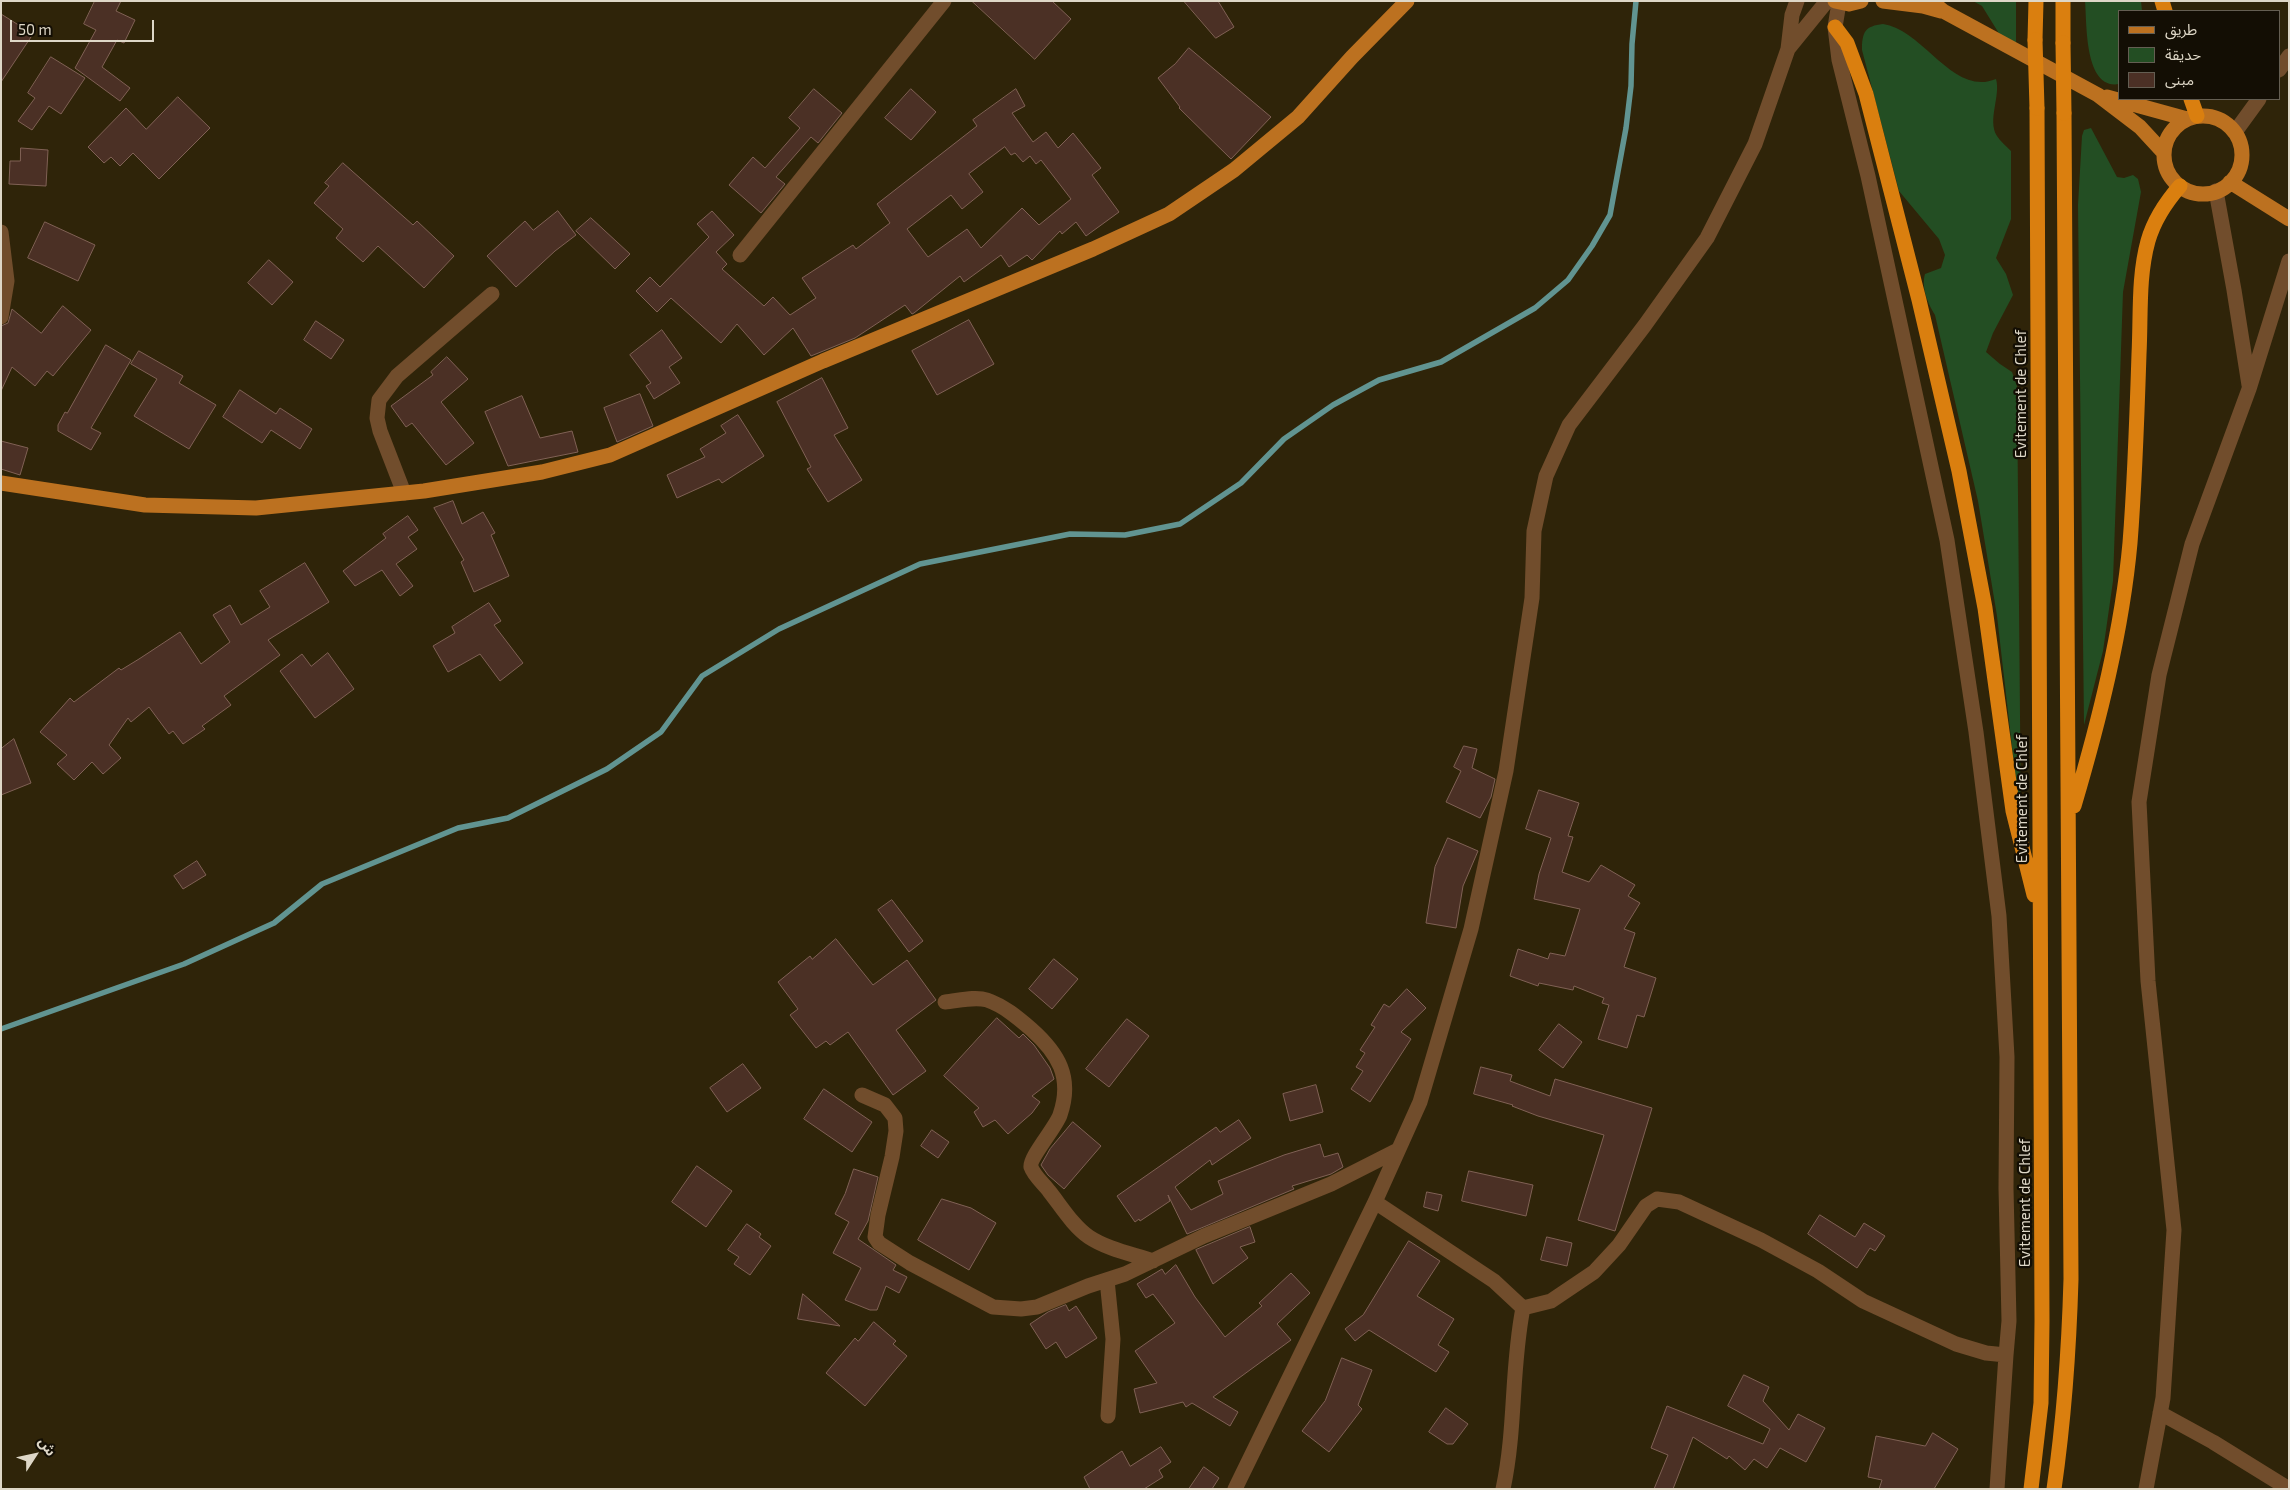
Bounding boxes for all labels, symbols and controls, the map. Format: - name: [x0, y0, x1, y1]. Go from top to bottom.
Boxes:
- scale bar: [12, 10, 156, 42]
- legend: [2118, 10, 2280, 100]
- text: 50 m: [18, 20, 52, 38]
- text: طريق: [2165, 20, 2197, 38]
- text: حديقة: [2165, 45, 2201, 63]
- text: مبنى: [2165, 70, 2194, 88]
- street label: Evitement de Chlef: [2012, 330, 2030, 458]
- street label: Evitement de Chlef: [2013, 735, 2031, 863]
- street label: Evitement de Chlef: [2016, 1139, 2034, 1267]
- north arrow: [10, 1430, 60, 1480]
- text: ش: [35, 1433, 60, 1459]

